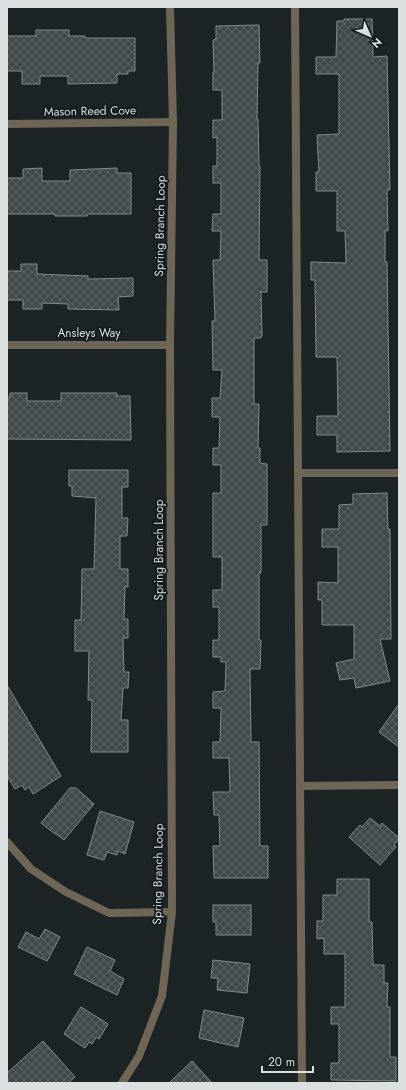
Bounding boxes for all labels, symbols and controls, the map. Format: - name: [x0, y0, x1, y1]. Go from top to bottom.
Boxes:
- north arrow: [350, 16, 390, 56]
- text: N: [368, 34, 386, 52]
- street label: Mason Reed Cove: [44, 101, 136, 121]
- street label: Spring Branch Loop: [150, 175, 170, 277]
- street label: Ansleys Way: [57, 324, 121, 342]
- street label: Spring Branch Loop: [150, 499, 168, 601]
- street label: Spring Branch Loop: [148, 823, 168, 925]
- scale bar: [262, 1048, 313, 1074]
- text: 20 m: [268, 1053, 295, 1071]

